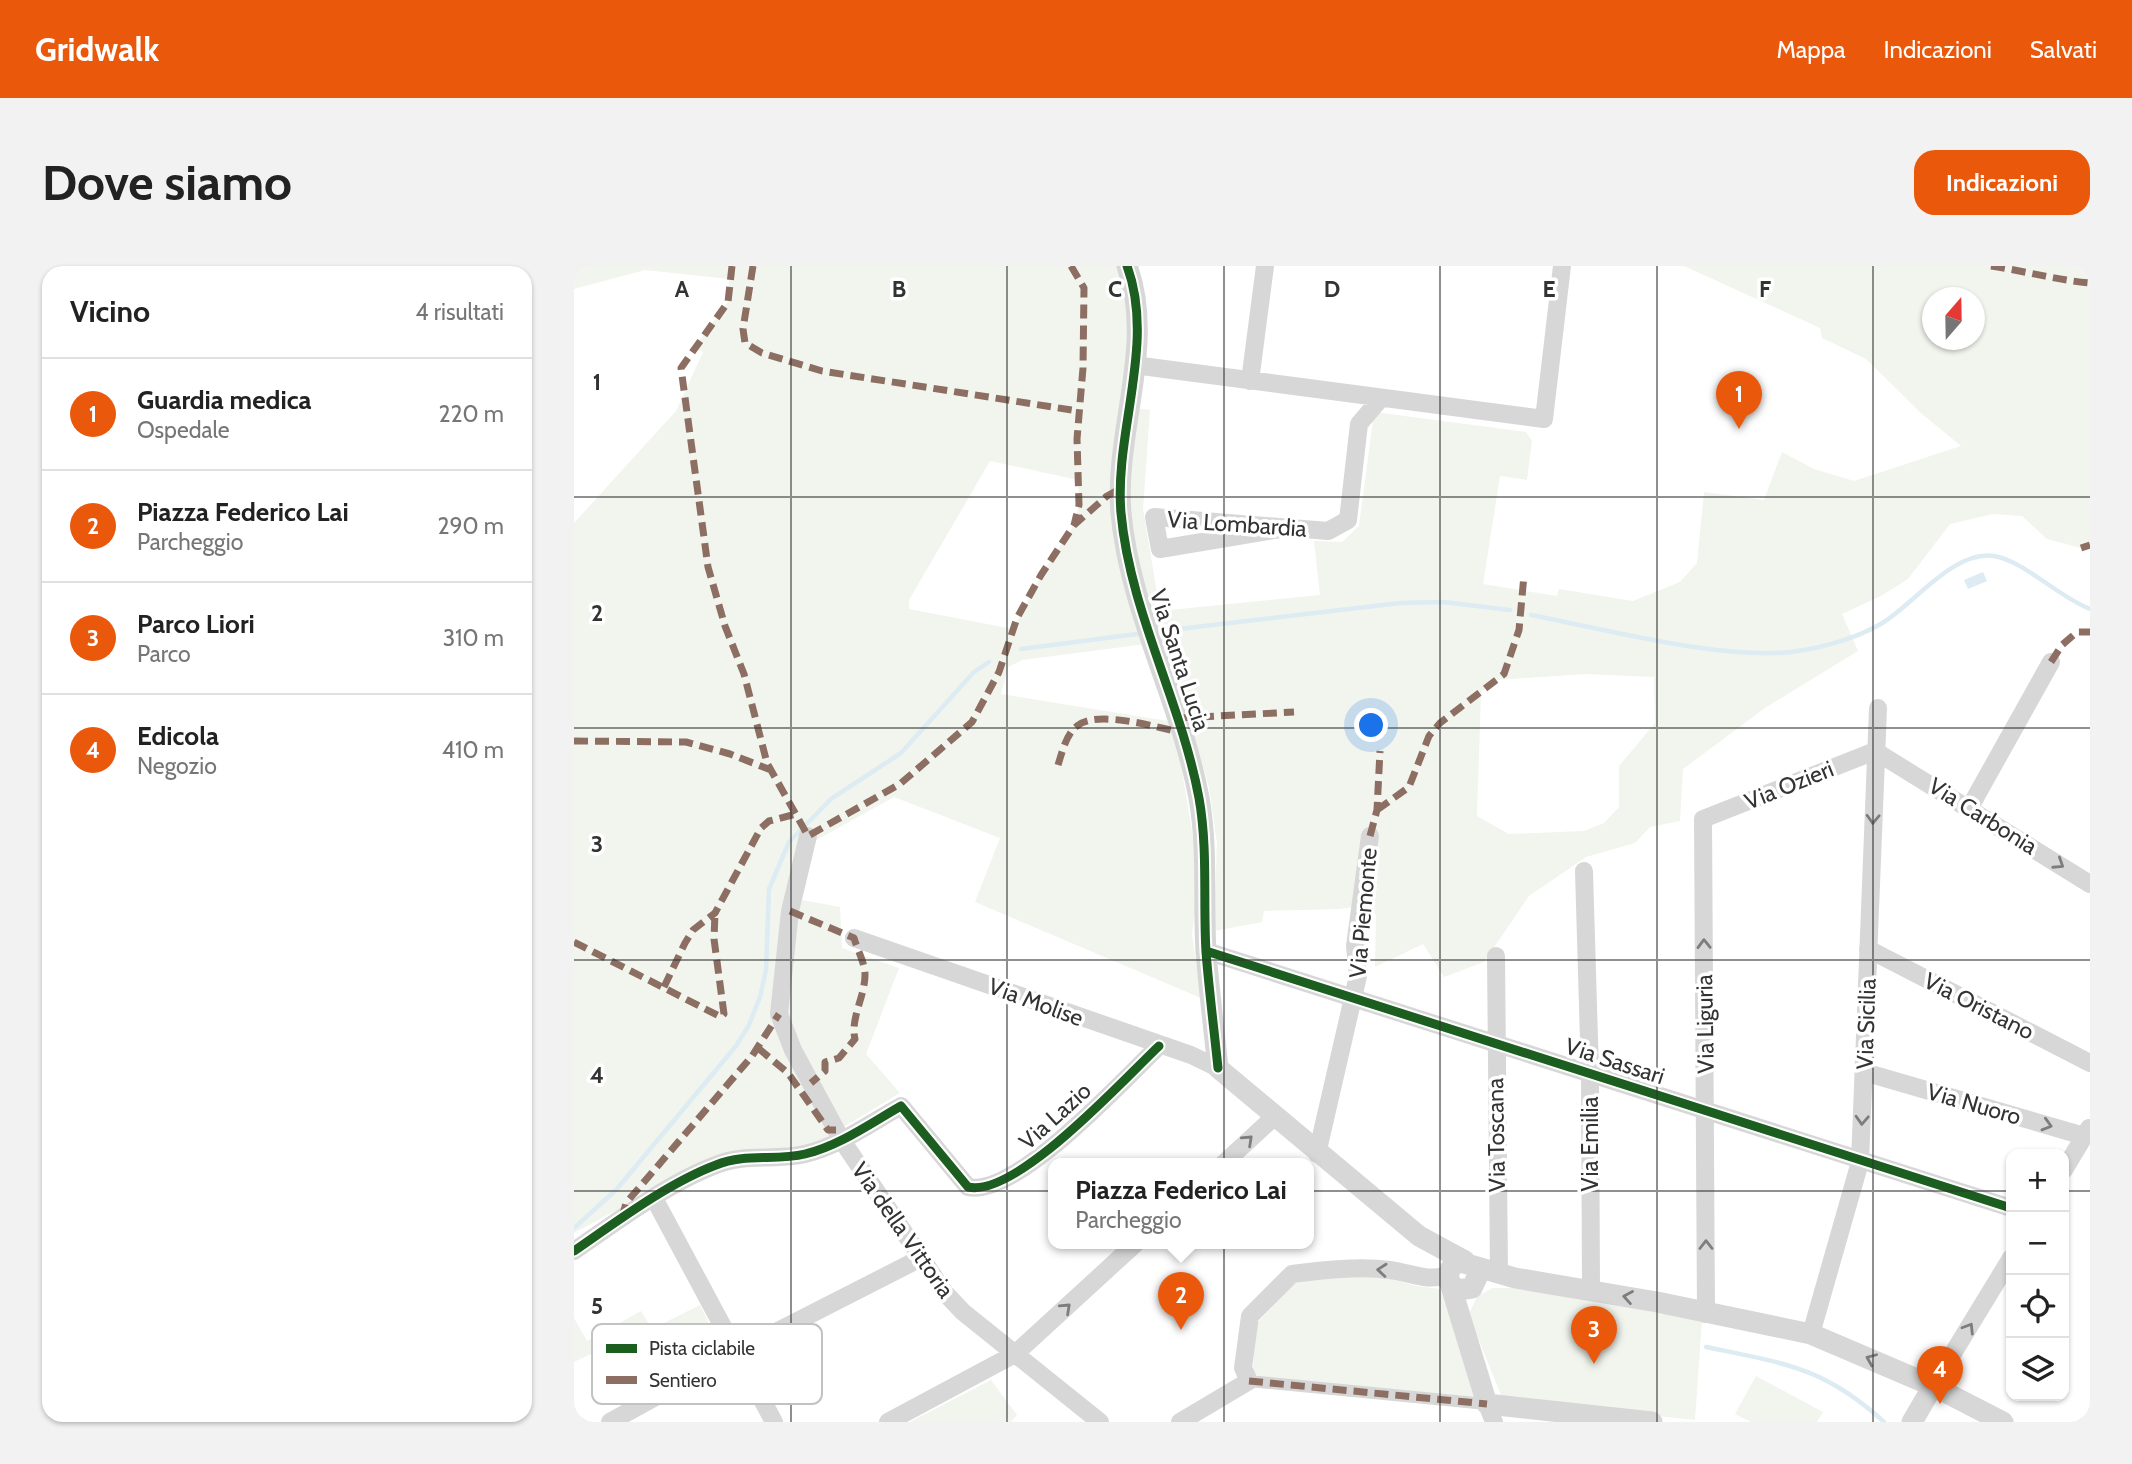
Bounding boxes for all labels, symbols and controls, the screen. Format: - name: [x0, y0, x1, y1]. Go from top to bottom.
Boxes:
- text: Gridwalk: [35, 29, 159, 69]
- text: Mappa: [1776, 35, 1846, 64]
- text: Indicazioni: [1884, 35, 1992, 64]
- text: Salvati: [2030, 35, 2097, 64]
- button: Indicazioni: [1914, 150, 2090, 215]
- text: Dove siamo: [42, 153, 292, 212]
- text: A: [675, 275, 690, 303]
- text: B: [892, 275, 906, 303]
- text: C: [1108, 275, 1122, 303]
- text: D: [1324, 275, 1340, 303]
- text: E: [1542, 275, 1556, 303]
- text: F: [1759, 275, 1771, 303]
- north arrow: [1922, 287, 1985, 350]
- text: Vicino: [70, 293, 150, 330]
- text: 4 risultati: [415, 298, 504, 326]
- text: 1: [593, 368, 601, 396]
- pin: 1: [1716, 371, 1762, 429]
- text: Guardia medica: [137, 384, 311, 416]
- text: 1: [89, 400, 97, 428]
- text: 220 m: [438, 400, 504, 428]
- text: Ospedale: [137, 416, 230, 444]
- text: Piazza Federico Lai: [137, 496, 349, 528]
- street label: Via Lombardia: [1166, 505, 1308, 543]
- text: 2: [87, 512, 99, 540]
- text: 290 m: [437, 512, 504, 540]
- text: Parcheggio: [137, 528, 243, 556]
- street label: Via Santa Lucia: [1144, 586, 1216, 734]
- text: 2: [591, 599, 603, 627]
- text: Parco Liori: [137, 608, 255, 640]
- text: 3: [87, 624, 99, 652]
- text: 310 m: [443, 624, 504, 652]
- text: Parco: [137, 640, 191, 668]
- your location: [1354, 708, 1388, 742]
- text: Edicola: [137, 720, 219, 752]
- text: 4: [86, 736, 100, 764]
- text: 410 m: [442, 736, 504, 764]
- text: Negozio: [137, 752, 217, 780]
- street label: Via Ozieri: [1740, 755, 1838, 815]
- street label: Via Carbonia: [1924, 772, 2042, 860]
- one-way arrow: [1865, 814, 1880, 825]
- text: 3: [591, 830, 603, 858]
- street label: Via Piemonte: [1343, 846, 1383, 979]
- one-way arrow: [2051, 855, 2064, 868]
- one-way arrow: [1697, 939, 1712, 950]
- street label: Via Oristano: [1919, 966, 2039, 1046]
- street label: Via Molise: [985, 972, 1087, 1032]
- street label: Via Liguria: [1690, 974, 1720, 1074]
- street label: Via Sicilia: [1850, 978, 1882, 1070]
- street label: Via Sassari: [1562, 1032, 1668, 1090]
- text: 4: [590, 1061, 604, 1089]
- street label: Via Lazio: [1013, 1076, 1097, 1156]
- street label: Via Nuoro: [1924, 1077, 2024, 1131]
- street label: Via Toscana: [1481, 1078, 1511, 1192]
- street label: Via Emilia: [1576, 1096, 1604, 1192]
- one-way arrow: [1855, 1115, 1870, 1126]
- one-way arrow: [2041, 1117, 2053, 1131]
- one-way arrow: [1240, 1136, 1253, 1148]
- map controls: [2006, 1149, 2069, 1401]
- button: +: [2006, 1149, 2069, 1212]
- street label: Via della Vittoria: [846, 1157, 960, 1303]
- popup: [1048, 1158, 1314, 1249]
- text: Piazza Federico Lai: [1075, 1174, 1287, 1206]
- text: Parcheggio: [1075, 1206, 1182, 1234]
- button: −: [2006, 1212, 2069, 1275]
- one-way arrow: [1698, 1240, 1714, 1250]
- one-way arrow: [1376, 1263, 1387, 1278]
- pin: 2: [1158, 1272, 1204, 1330]
- button: locate: [2006, 1275, 2069, 1338]
- one-way arrow: [1622, 1290, 1634, 1305]
- text: 5: [591, 1292, 603, 1320]
- one-way arrow: [1058, 1303, 1071, 1316]
- pin: 3: [1571, 1306, 1617, 1364]
- one-way arrow: [1961, 1323, 1974, 1336]
- legend: [592, 1324, 822, 1404]
- text: Pista ciclabile: [649, 1337, 755, 1360]
- button: layers: [2006, 1338, 2069, 1401]
- pin: 4: [1917, 1346, 1963, 1404]
- one-way arrow: [1865, 1354, 1877, 1368]
- text: Sentiero: [649, 1369, 717, 1392]

